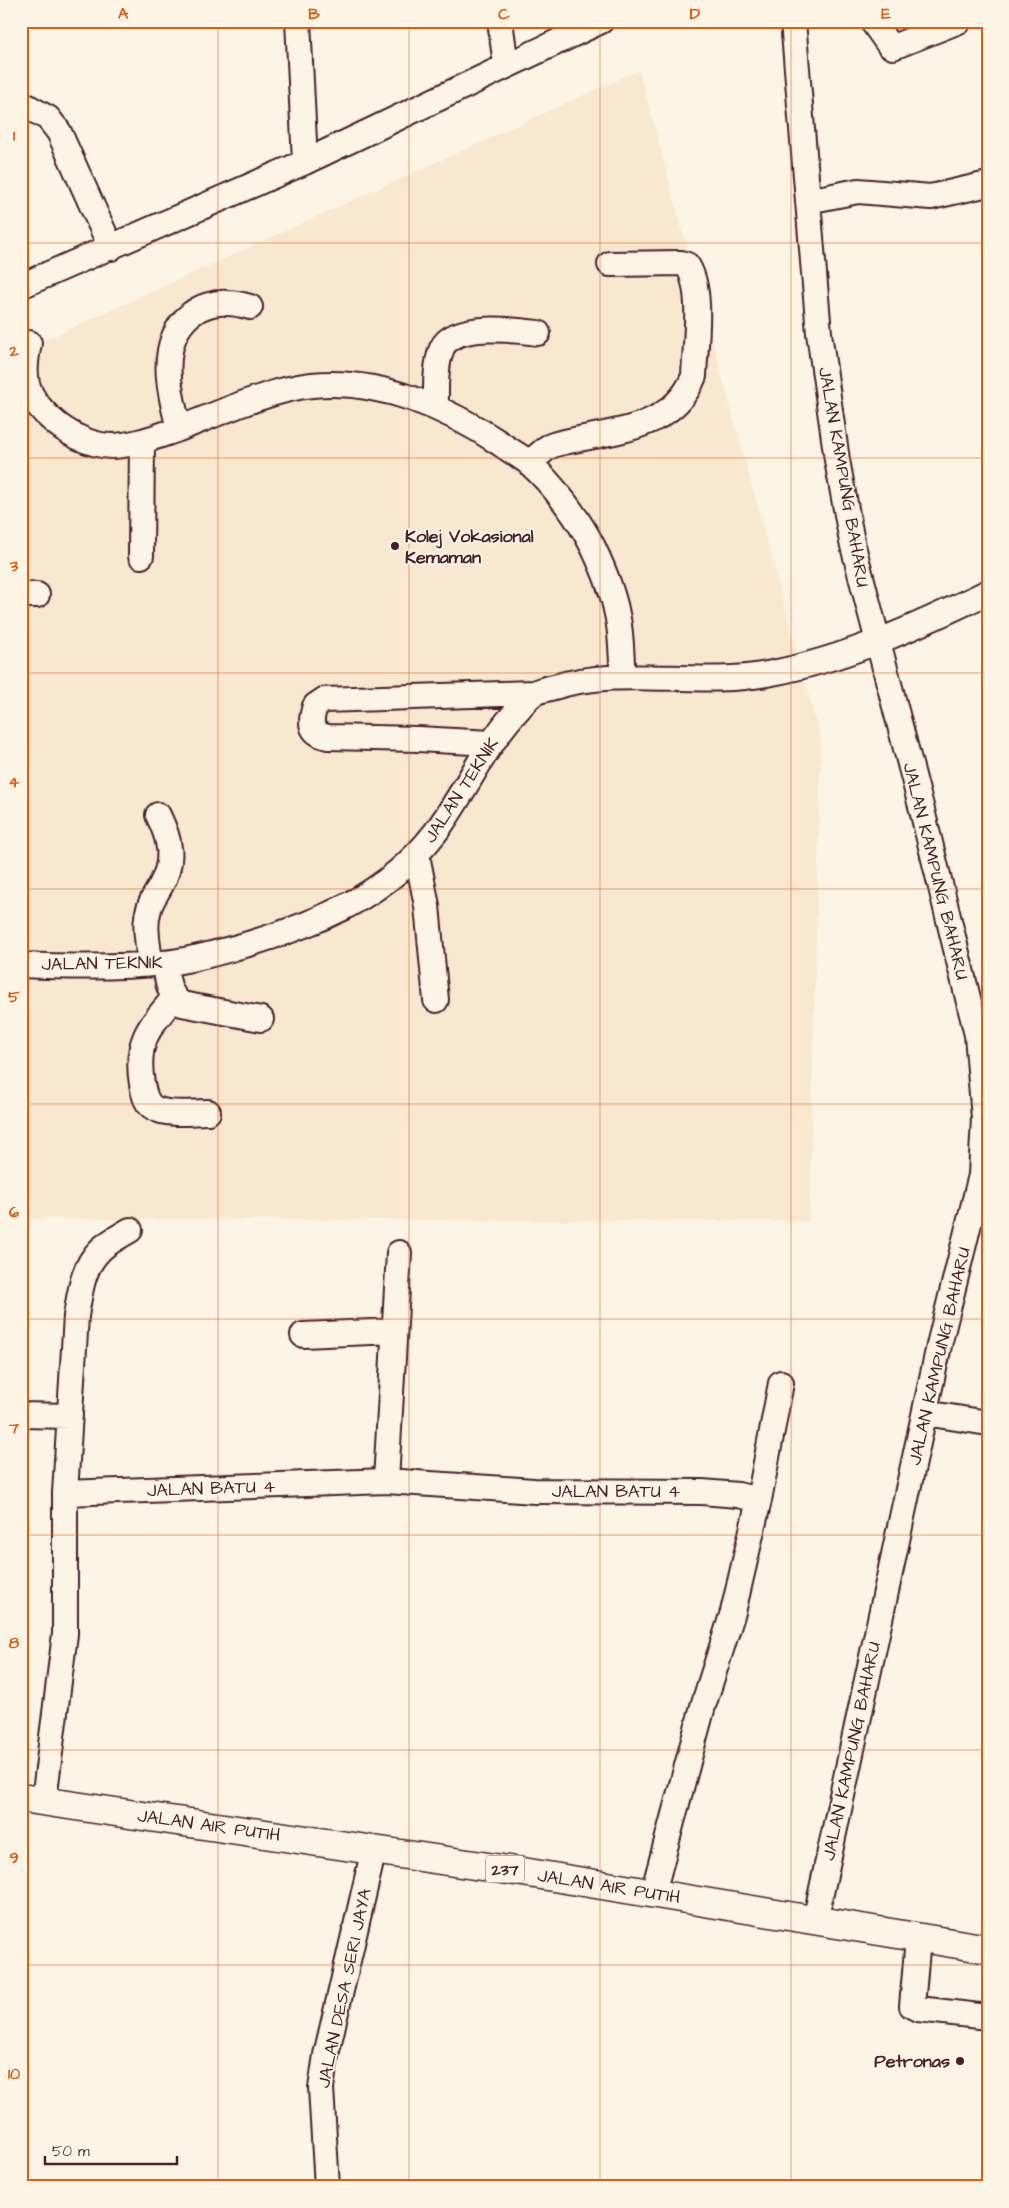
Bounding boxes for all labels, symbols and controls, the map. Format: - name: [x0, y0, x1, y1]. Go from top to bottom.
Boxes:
- text: A: [118, 3, 129, 25]
- text: B: [308, 3, 320, 25]
- text: C: [498, 3, 510, 25]
- text: D: [690, 3, 701, 25]
- text: E: [881, 3, 891, 25]
- text: 1: [13, 125, 16, 147]
- text: 2: [8, 340, 19, 362]
- street label: JALAN KAMPUNG BAHARU: [812, 365, 875, 589]
- place label: Kolej Vokasional Kemaman: [405, 524, 534, 570]
- marker: Kolej Vokasional Kemaman: [389, 540, 401, 552]
- text: 3: [9, 555, 19, 577]
- street label: JALAN TEKNIK: [418, 733, 505, 848]
- street label: JALAN KAMPUNG BAHARU: [896, 760, 975, 982]
- text: 4: [9, 771, 20, 793]
- street label: JALAN TEKNIK: [41, 950, 163, 977]
- text: 5: [8, 986, 20, 1008]
- text: 6: [9, 1201, 19, 1223]
- street label: JALAN KAMPUNG BAHARU: [902, 1245, 977, 1468]
- text: 7: [8, 1417, 19, 1439]
- street label: JALAN BATU 4: [146, 1474, 276, 1503]
- street label: JALAN BATU 4: [552, 1479, 680, 1504]
- text: 8: [9, 1632, 20, 1654]
- street label: JALAN KAMPUNG BAHARU: [816, 1639, 887, 1863]
- street label: JALAN AIR PUTIH: [136, 1803, 282, 1848]
- text: 9: [9, 1847, 19, 1869]
- road number: 237: [486, 1856, 524, 1882]
- street label: JALAN AIR PUTIH: [536, 1863, 682, 1910]
- street label: JALAN DESA SERI JAYA: [311, 1886, 378, 2090]
- place label: Petronas: [874, 2049, 950, 2074]
- marker: Petronas: [954, 2055, 966, 2067]
- text: 10: [8, 2063, 20, 2085]
- scale bar: [45, 2133, 178, 2165]
- text: 50 m: [52, 2141, 90, 2162]

